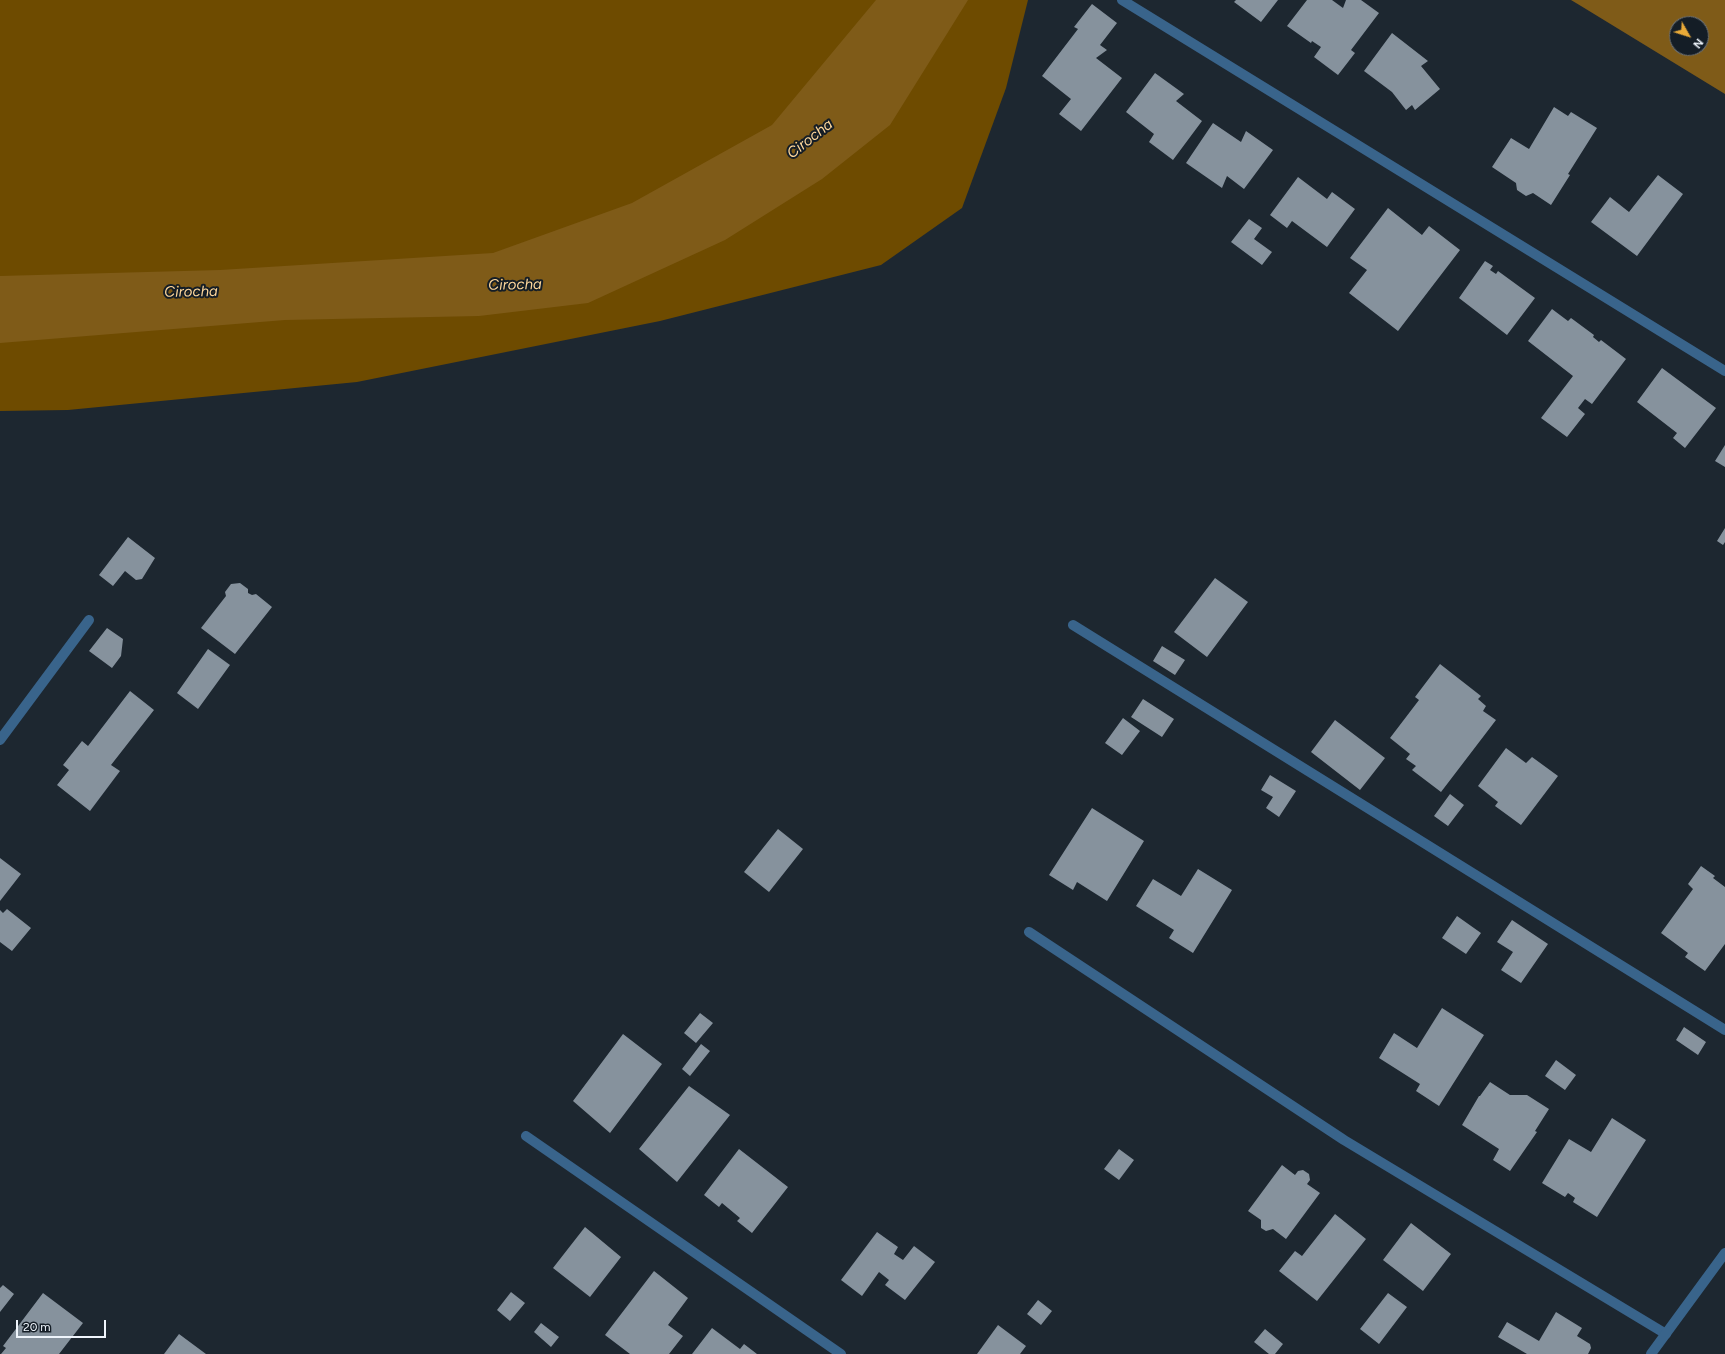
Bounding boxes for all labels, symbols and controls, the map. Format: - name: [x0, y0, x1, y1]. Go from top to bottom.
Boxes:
- north arrow: [1669, 16, 1709, 56]
- text: N: [1690, 36, 1706, 51]
- water label: Cirocha: [783, 115, 837, 163]
- water label: Cirocha: [488, 276, 542, 294]
- water label: Cirocha: [164, 283, 218, 301]
- scale bar: [18, 1312, 108, 1338]
- text: 20 m: [23, 1320, 51, 1334]

